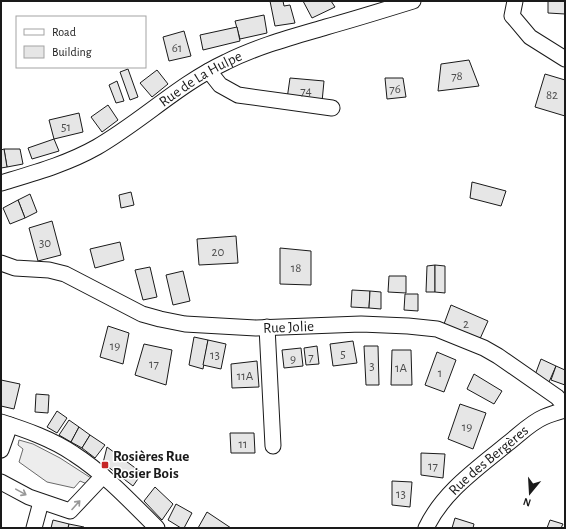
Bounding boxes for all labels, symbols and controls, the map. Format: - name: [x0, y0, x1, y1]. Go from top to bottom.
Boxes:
- legend: [16, 16, 146, 68]
- text: Road: [52, 26, 76, 38]
- house number: 61: [172, 42, 182, 55]
- text: Building: [52, 46, 92, 58]
- street label: Rue de La Hulpe: [156, 49, 244, 110]
- house number: 78: [451, 70, 463, 83]
- house number: 76: [389, 83, 401, 96]
- house number: 74: [300, 85, 312, 98]
- house number: 82: [546, 89, 558, 102]
- house number: 51: [61, 121, 71, 134]
- house number: 30: [39, 237, 51, 250]
- house number: 20: [212, 246, 225, 259]
- house number: 18: [291, 262, 301, 275]
- house number: 2: [463, 318, 469, 331]
- street label: Rue Jolie: [263, 319, 314, 336]
- house number: 19: [110, 340, 120, 353]
- house number: 5: [340, 348, 346, 361]
- house number: 13: [210, 349, 220, 362]
- house number: 7: [308, 351, 314, 364]
- house number: 9: [290, 353, 296, 366]
- house number: 17: [149, 358, 160, 371]
- house number: 3: [369, 360, 375, 373]
- house number: 1A: [395, 362, 407, 375]
- house number: 1: [438, 367, 442, 380]
- house number: 11A: [237, 370, 254, 383]
- house number: 19: [462, 421, 472, 434]
- street label: Rue des Bergères: [446, 423, 531, 498]
- house number: 11: [239, 438, 247, 451]
- place label: Rosières Rue Rosier Bois: [113, 449, 189, 481]
- marker: Rosières Rue Rosier Bois: [100, 460, 110, 470]
- house number: 17: [428, 460, 439, 473]
- north arrow: [510, 473, 550, 513]
- house number: 13: [396, 488, 406, 501]
- one-way arrow: [15, 489, 27, 497]
- text: N: [522, 496, 532, 508]
- one-way arrow: [71, 500, 80, 510]

